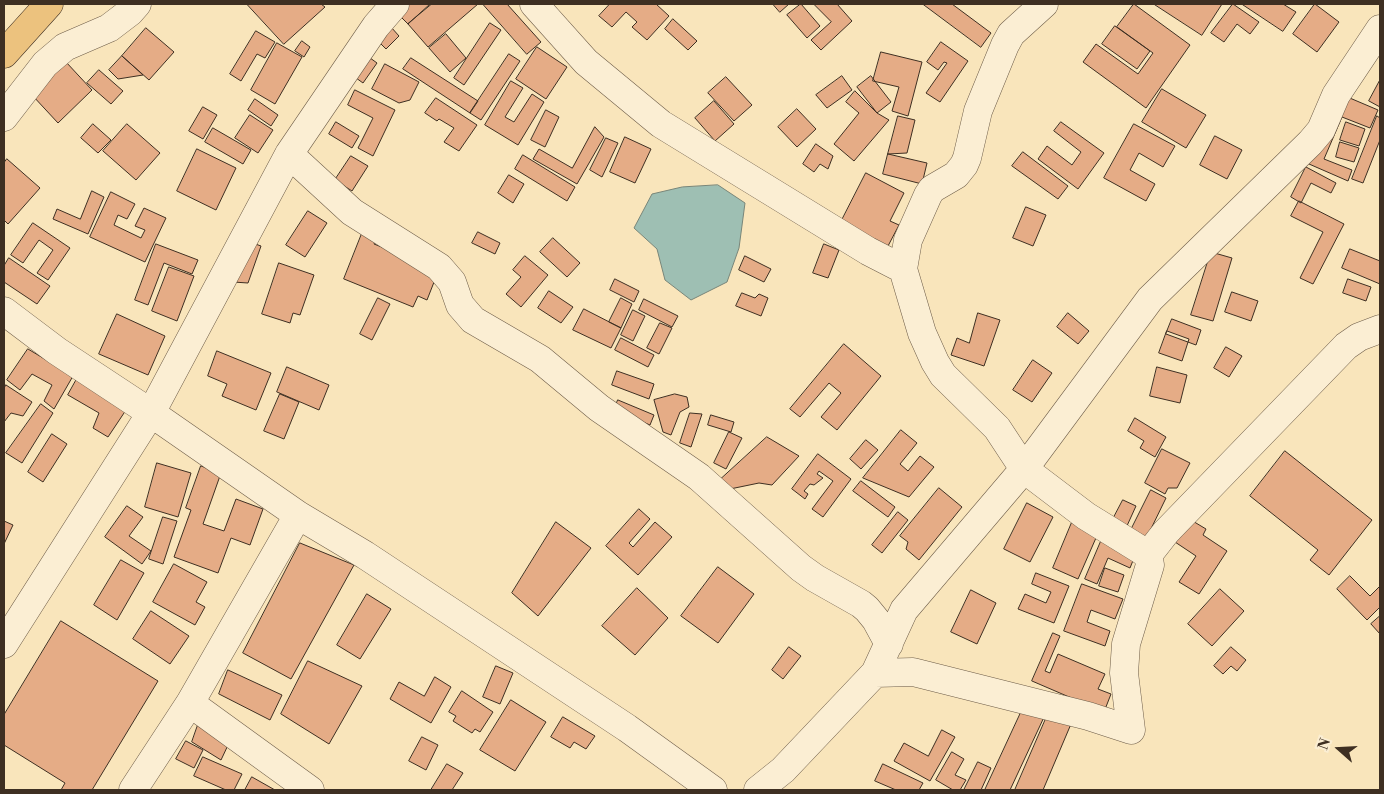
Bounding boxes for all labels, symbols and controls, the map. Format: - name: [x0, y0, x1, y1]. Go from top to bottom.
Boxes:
- north arrow: [1314, 724, 1364, 774]
- text: N: [1315, 736, 1335, 752]

